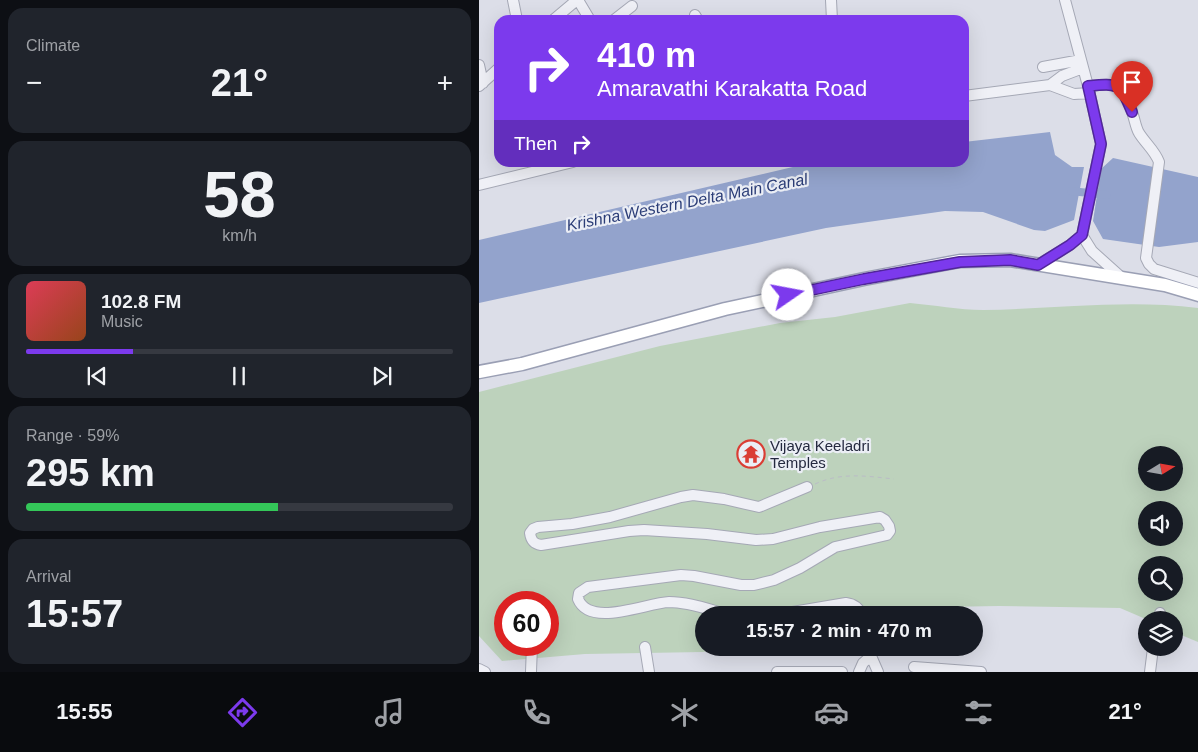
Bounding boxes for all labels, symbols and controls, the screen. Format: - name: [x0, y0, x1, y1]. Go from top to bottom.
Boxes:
- icon: right: [514, 35, 579, 100]
- text: 410 m: [597, 35, 696, 74]
- text: Climate: [26, 37, 80, 54]
- pin: [1111, 61, 1153, 112]
- text: 21°: [211, 62, 268, 104]
- text: −: [26, 67, 42, 98]
- text: +: [437, 67, 453, 98]
- icon: arrive: [1118, 68, 1146, 96]
- text: Amaravathi Karakatta Road: [597, 76, 867, 101]
- icon: right: [567, 130, 595, 158]
- text: Then: [514, 133, 557, 154]
- text: 58: [203, 158, 276, 231]
- water label: Krishna Western Delta Main Canal: [565, 170, 809, 234]
- text: km/h: [222, 227, 257, 244]
- position arrow: [761, 268, 813, 320]
- text: 102.8 FM: [101, 291, 181, 312]
- text: Music: [101, 313, 143, 330]
- icon: previous: [83, 362, 111, 390]
- icon: pause: [225, 362, 253, 390]
- icon: next: [368, 362, 396, 390]
- text: Range · 59%: [26, 427, 119, 444]
- place label: Vijaya Keeladri Temples: [770, 437, 870, 471]
- temple icon: Vijaya Keeladri Temples: [736, 439, 766, 469]
- north arrow: [1138, 446, 1183, 491]
- map controls: [1138, 446, 1183, 656]
- text: 295 km: [26, 452, 155, 494]
- button: sound: [1138, 501, 1183, 546]
- button: search: [1138, 556, 1183, 601]
- text: Arrival: [26, 568, 71, 585]
- speed limit sign: 60: [494, 591, 559, 656]
- text: 15:57: [26, 593, 123, 635]
- button: layers: [1138, 611, 1183, 656]
- text: 15:57 · 2 min · 470 m: [746, 620, 932, 641]
- icon: directions: [225, 695, 260, 730]
- icon: music: [372, 695, 407, 730]
- icon: phone: [519, 695, 554, 730]
- icon: climate: [667, 695, 702, 730]
- icon: car: [814, 695, 849, 730]
- icon: filters: [961, 695, 996, 730]
- text: 15:55: [56, 699, 112, 724]
- text: 21°: [1109, 699, 1142, 724]

